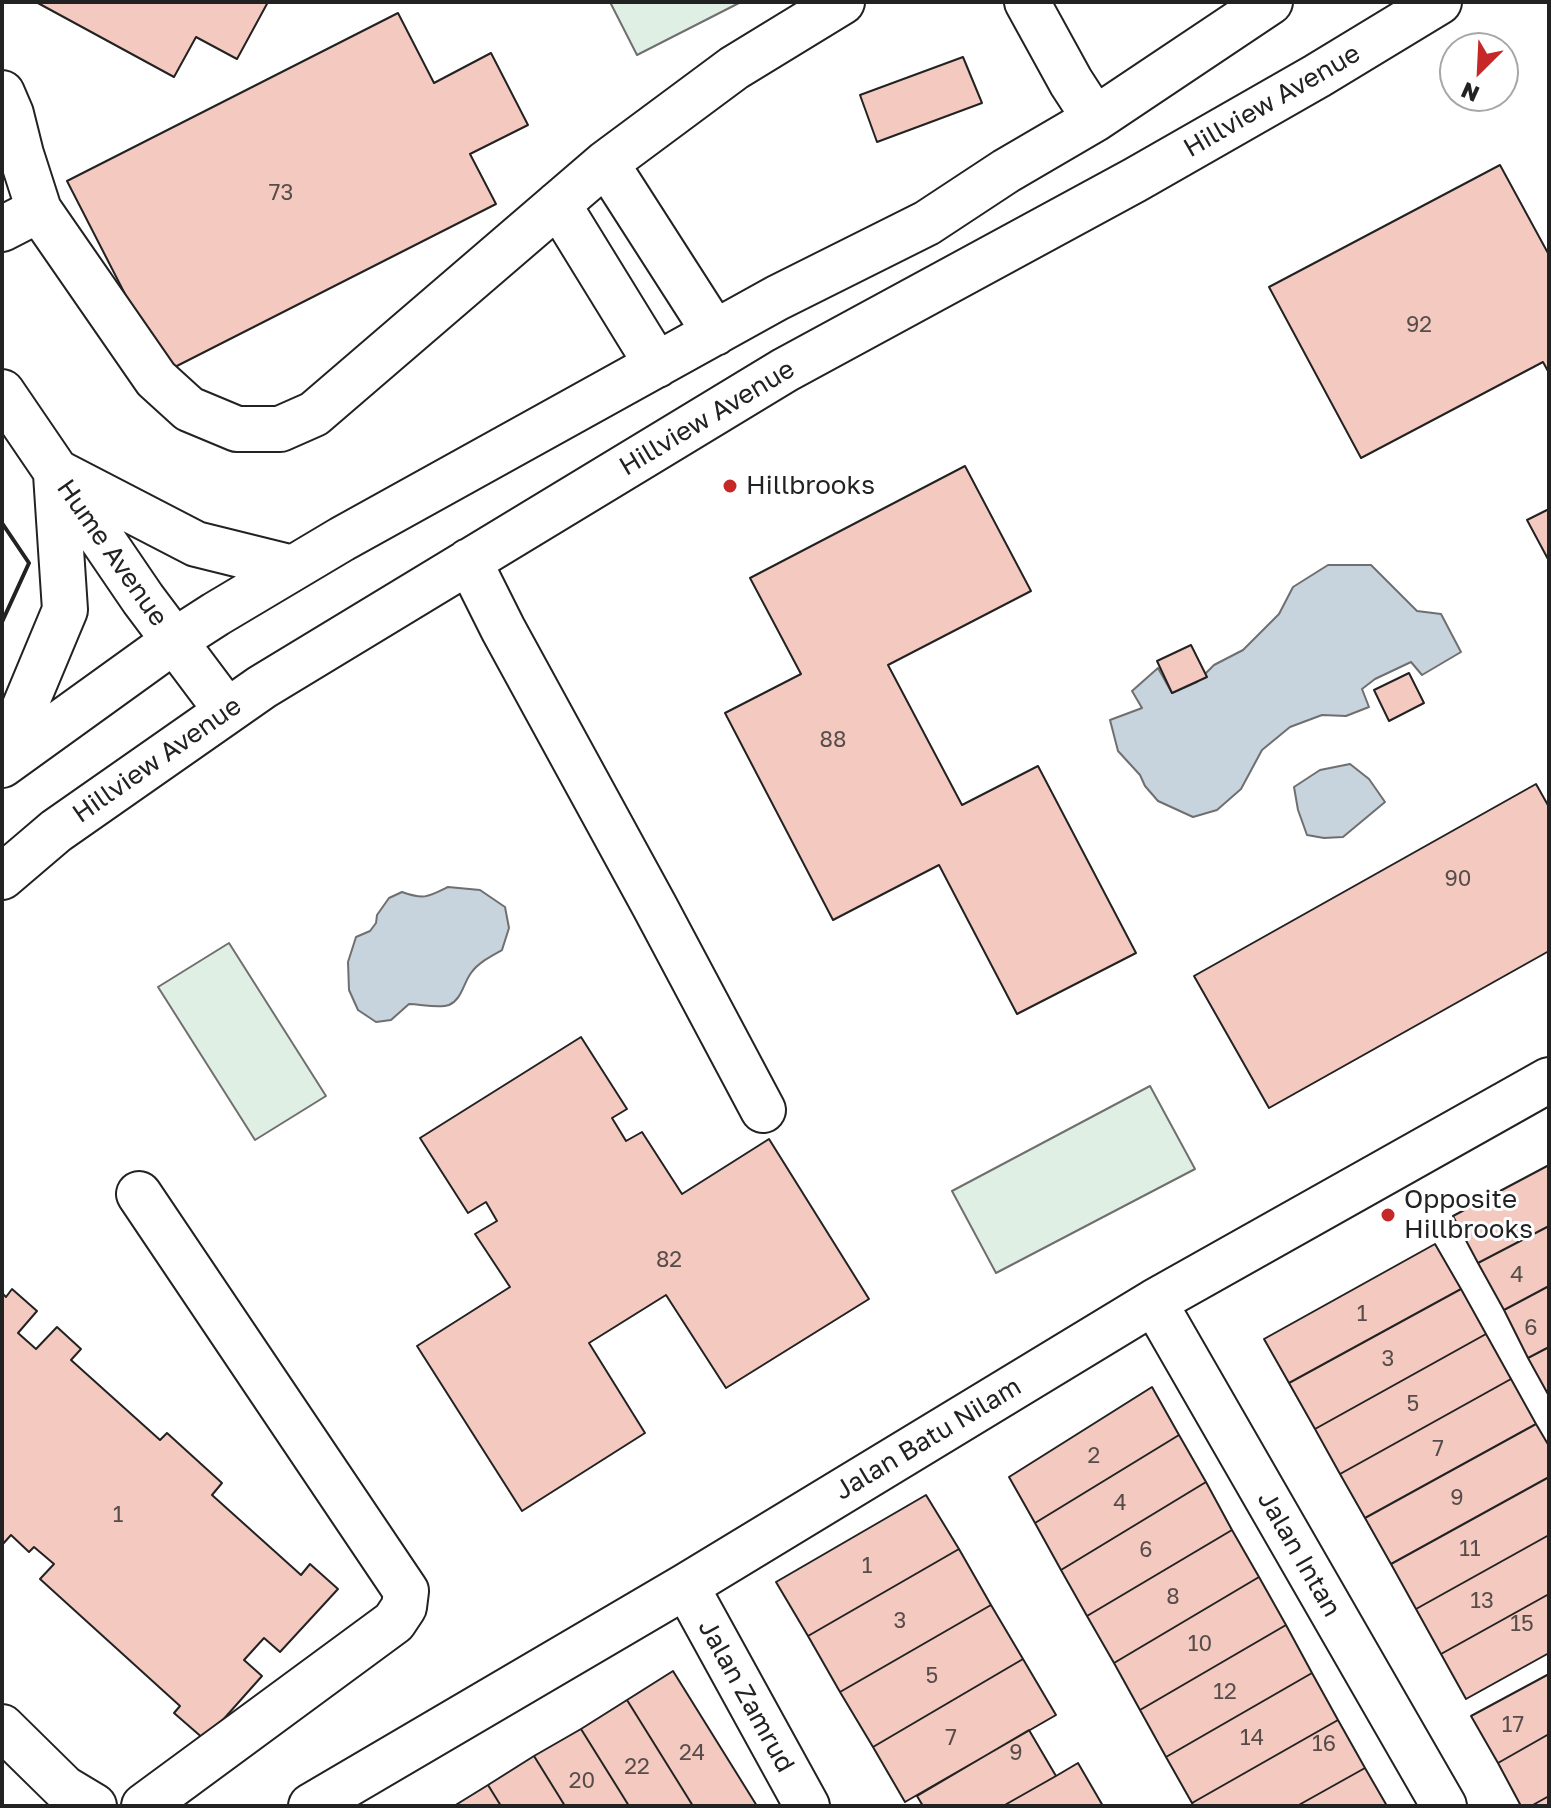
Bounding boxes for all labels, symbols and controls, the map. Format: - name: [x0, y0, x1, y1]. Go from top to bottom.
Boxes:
- north arrow: [1439, 32, 1519, 112]
- street label: Hillview Avenue: [1178, 38, 1366, 164]
- text: N: [1457, 77, 1483, 108]
- house number: 73: [269, 180, 293, 206]
- house number: 92: [1406, 312, 1432, 338]
- street label: Hillview Avenue: [614, 354, 800, 482]
- place label: Hillbrooks: [746, 470, 875, 502]
- street label: Hume Avenue: [50, 474, 174, 632]
- marker: Hillbrooks: [721, 477, 739, 495]
- street label: Hillview Avenue: [67, 690, 247, 830]
- house number: 88: [820, 727, 846, 753]
- house number: 90: [1445, 866, 1471, 892]
- place label: Opposite Hillbrooks: [1404, 1184, 1533, 1246]
- marker: Opposite Hillbrooks: [1379, 1206, 1397, 1224]
- house number: 82: [656, 1247, 682, 1273]
- house number: 4: [1510, 1262, 1524, 1288]
- house number: 1: [1357, 1301, 1367, 1327]
- house number: 6: [1524, 1315, 1538, 1341]
- house number: 3: [1382, 1346, 1394, 1372]
- street label: Jalan Batu Nilam: [829, 1371, 1027, 1507]
- house number: 5: [1407, 1391, 1419, 1417]
- house number: 7: [1432, 1436, 1444, 1462]
- house number: 2: [1088, 1443, 1100, 1469]
- house number: 9: [1450, 1485, 1464, 1511]
- street label: Jalan Intan: [1251, 1486, 1347, 1622]
- house number: 4: [1113, 1490, 1127, 1516]
- house number: 1: [113, 1502, 123, 1528]
- house number: 11: [1459, 1536, 1481, 1562]
- house number: 6: [1139, 1537, 1153, 1563]
- house number: 1: [862, 1553, 872, 1579]
- house number: 8: [1166, 1584, 1180, 1610]
- house number: 13: [1470, 1588, 1494, 1614]
- house number: 3: [894, 1608, 906, 1634]
- house number: 15: [1510, 1611, 1534, 1637]
- street label: Jalan Zamrud: [691, 1614, 801, 1778]
- house number: 10: [1188, 1631, 1212, 1657]
- house number: 5: [926, 1663, 938, 1689]
- house number: 12: [1213, 1679, 1237, 1705]
- house number: 17: [1502, 1712, 1524, 1738]
- house number: 7: [945, 1725, 957, 1751]
- house number: 14: [1240, 1725, 1264, 1751]
- house number: 16: [1312, 1731, 1336, 1757]
- house number: 24: [679, 1740, 705, 1766]
- house number: 9: [1009, 1740, 1023, 1766]
- house number: 22: [624, 1754, 650, 1780]
- house number: 20: [569, 1768, 595, 1794]

